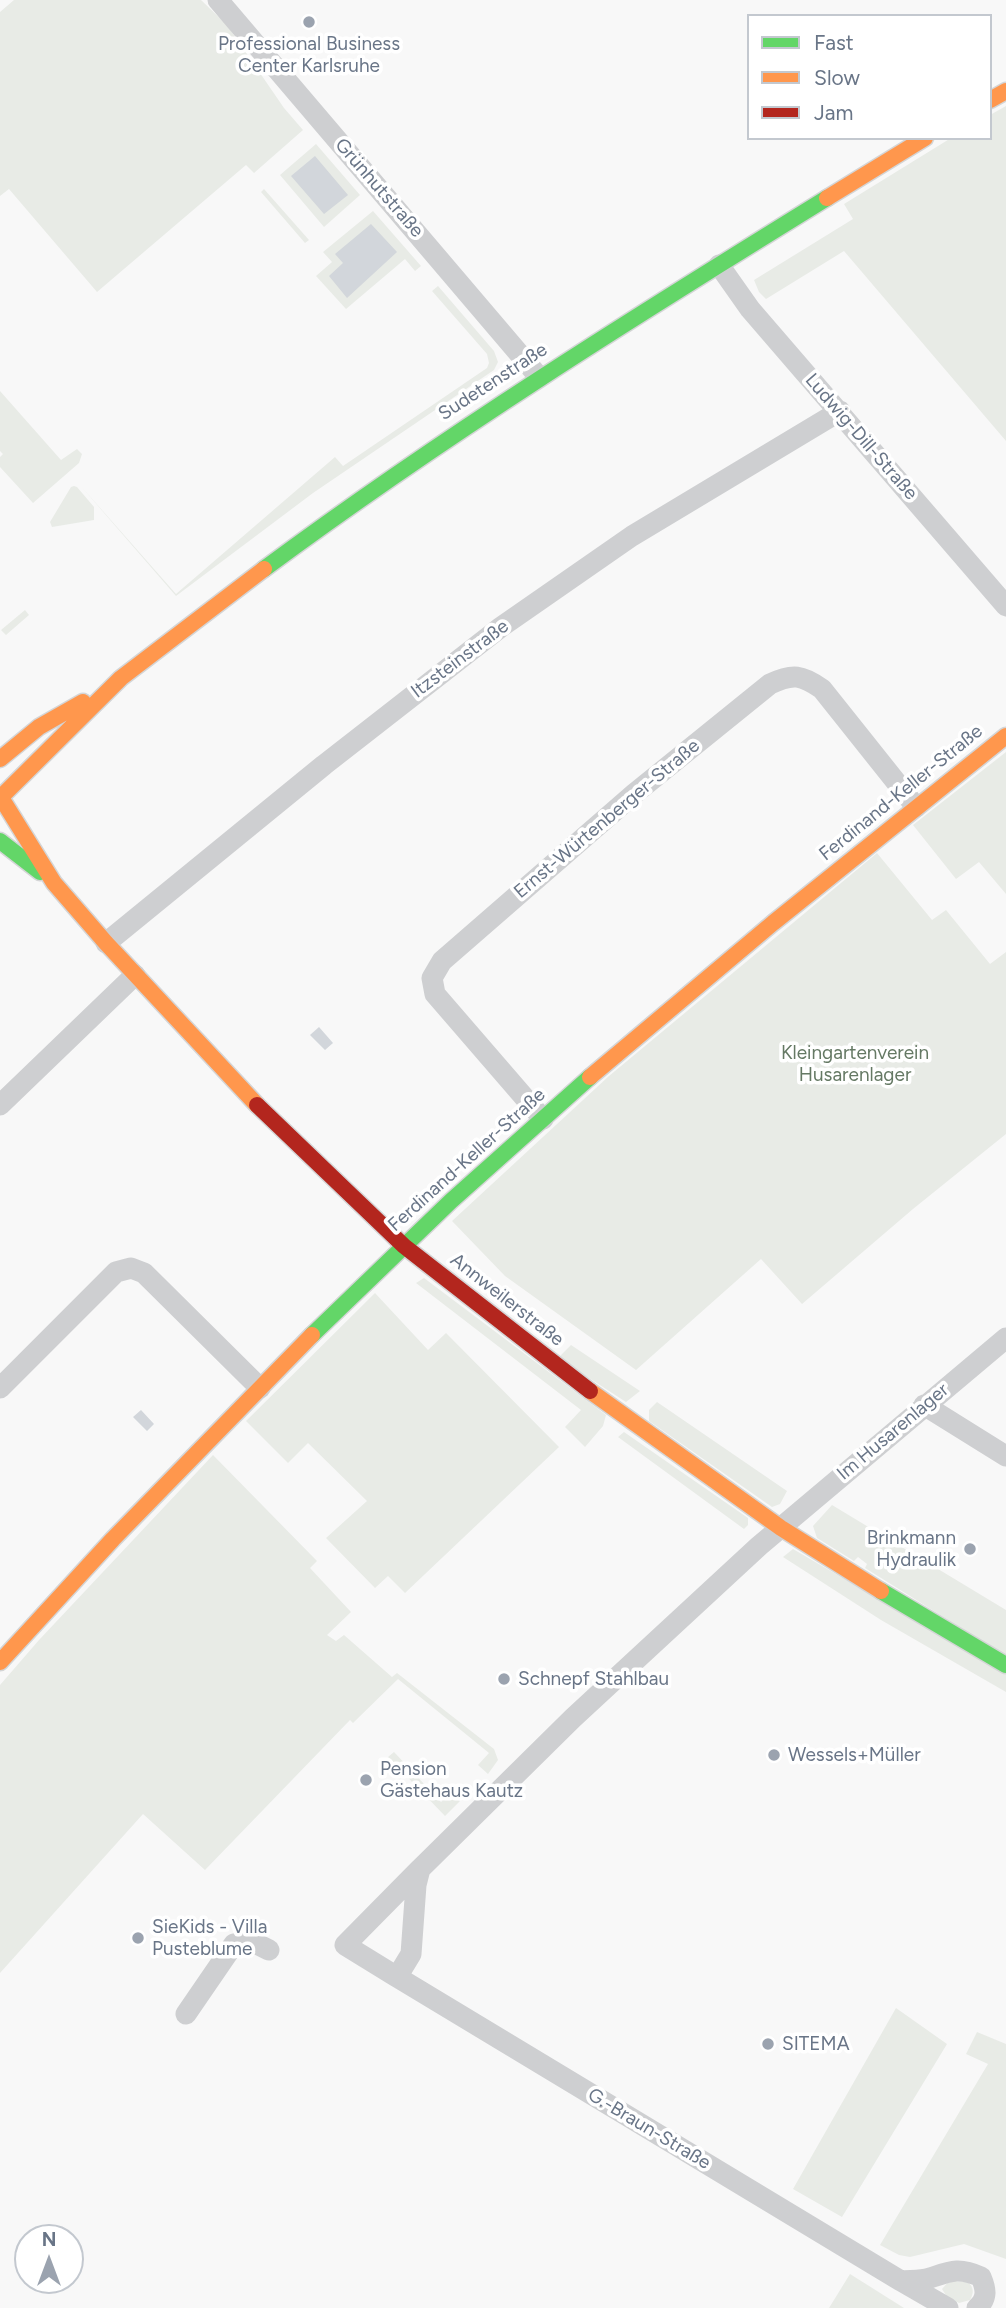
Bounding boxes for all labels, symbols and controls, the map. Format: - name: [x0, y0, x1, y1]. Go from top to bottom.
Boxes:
- marker: Professional Business Center Karlsruhe: [301, 14, 317, 30]
- legend: [747, 14, 992, 140]
- text: Fast: [814, 30, 854, 55]
- place label: Professional Business Center Karlsruhe: [218, 33, 400, 77]
- text: Slow: [814, 65, 860, 90]
- text: Jam: [814, 100, 853, 125]
- street label: Grünhutstraße: [330, 134, 428, 242]
- street label: Sudetenstraße: [434, 338, 552, 426]
- street label: Ludwig-Dill-Straße: [800, 369, 922, 505]
- street label: Itzsteinstraße: [407, 615, 513, 703]
- street label: Ferdinand-Keller-Straße: [815, 720, 987, 866]
- street label: Ernst-Würtenberger-Straße: [510, 735, 704, 903]
- park label: Kleingartenverein Husarenlager: [781, 1042, 929, 1086]
- street label: Ferdinand-Keller-Straße: [384, 1083, 550, 1237]
- street label: Annweilerstraße: [446, 1249, 568, 1351]
- street label: Im Husarenlager: [833, 1379, 953, 1485]
- place label: Brinkmann Hydraulik: [867, 1527, 956, 1571]
- marker: Brinkmann Hydraulik: [962, 1541, 978, 1557]
- place label: Schnepf Stahlbau: [518, 1668, 669, 1690]
- marker: Schnepf Stahlbau: [496, 1671, 512, 1687]
- place label: Wessels+Müller: [788, 1744, 921, 1766]
- marker: Wessels+Müller: [766, 1747, 782, 1763]
- place label: Pension Gästehaus Kautz: [380, 1758, 523, 1802]
- marker: Pension Gästehaus Kautz: [358, 1772, 374, 1788]
- place label: SieKids - Villa Pusteblume: [152, 1916, 267, 1960]
- marker: SieKids - Villa Pusteblume: [130, 1930, 146, 1946]
- place label: SITEMA: [782, 2033, 849, 2055]
- marker: SITEMA: [760, 2036, 776, 2052]
- street label: G.-Braun-Straße: [583, 2083, 715, 2175]
- north arrow: [14, 2224, 84, 2294]
- text: N: [42, 2228, 56, 2251]

